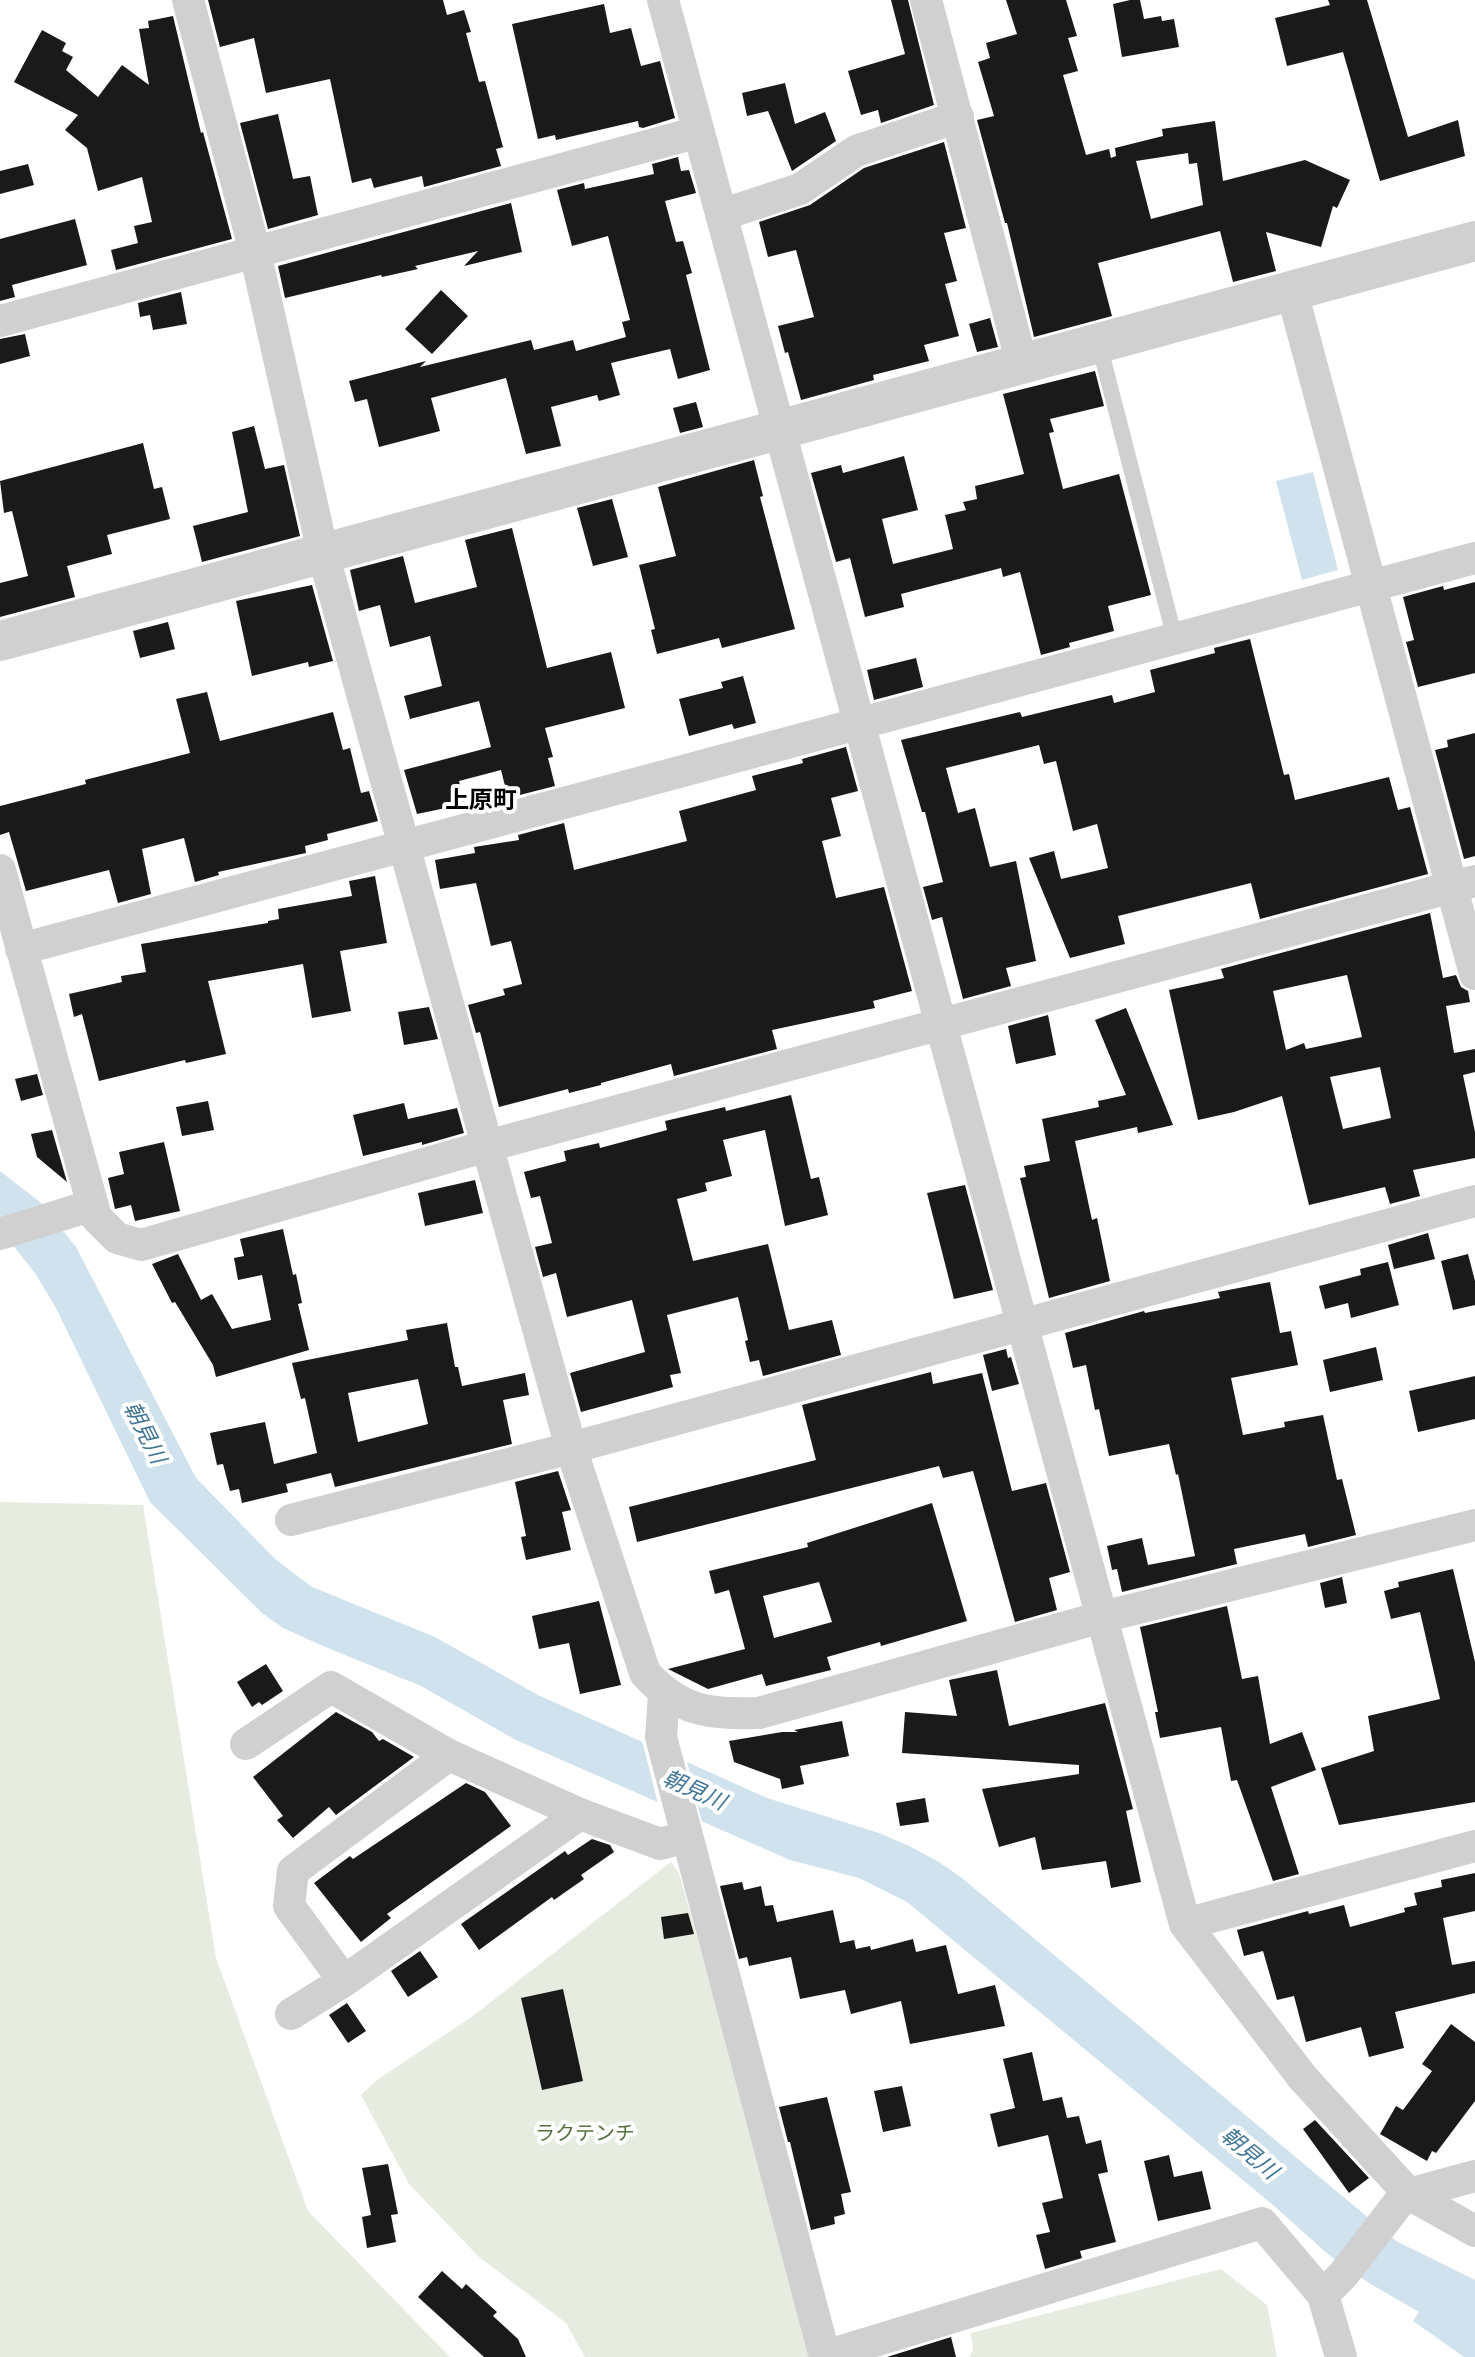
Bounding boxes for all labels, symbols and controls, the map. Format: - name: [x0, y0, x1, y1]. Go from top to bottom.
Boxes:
- district label: 上原町: [445, 787, 517, 815]
- water label: 朝見川: [117, 1398, 171, 1468]
- water label: 朝見川: [658, 1766, 730, 1816]
- park label: ラクテンチ: [535, 2122, 635, 2146]
- water label: 朝見川: [1215, 2123, 1283, 2185]

